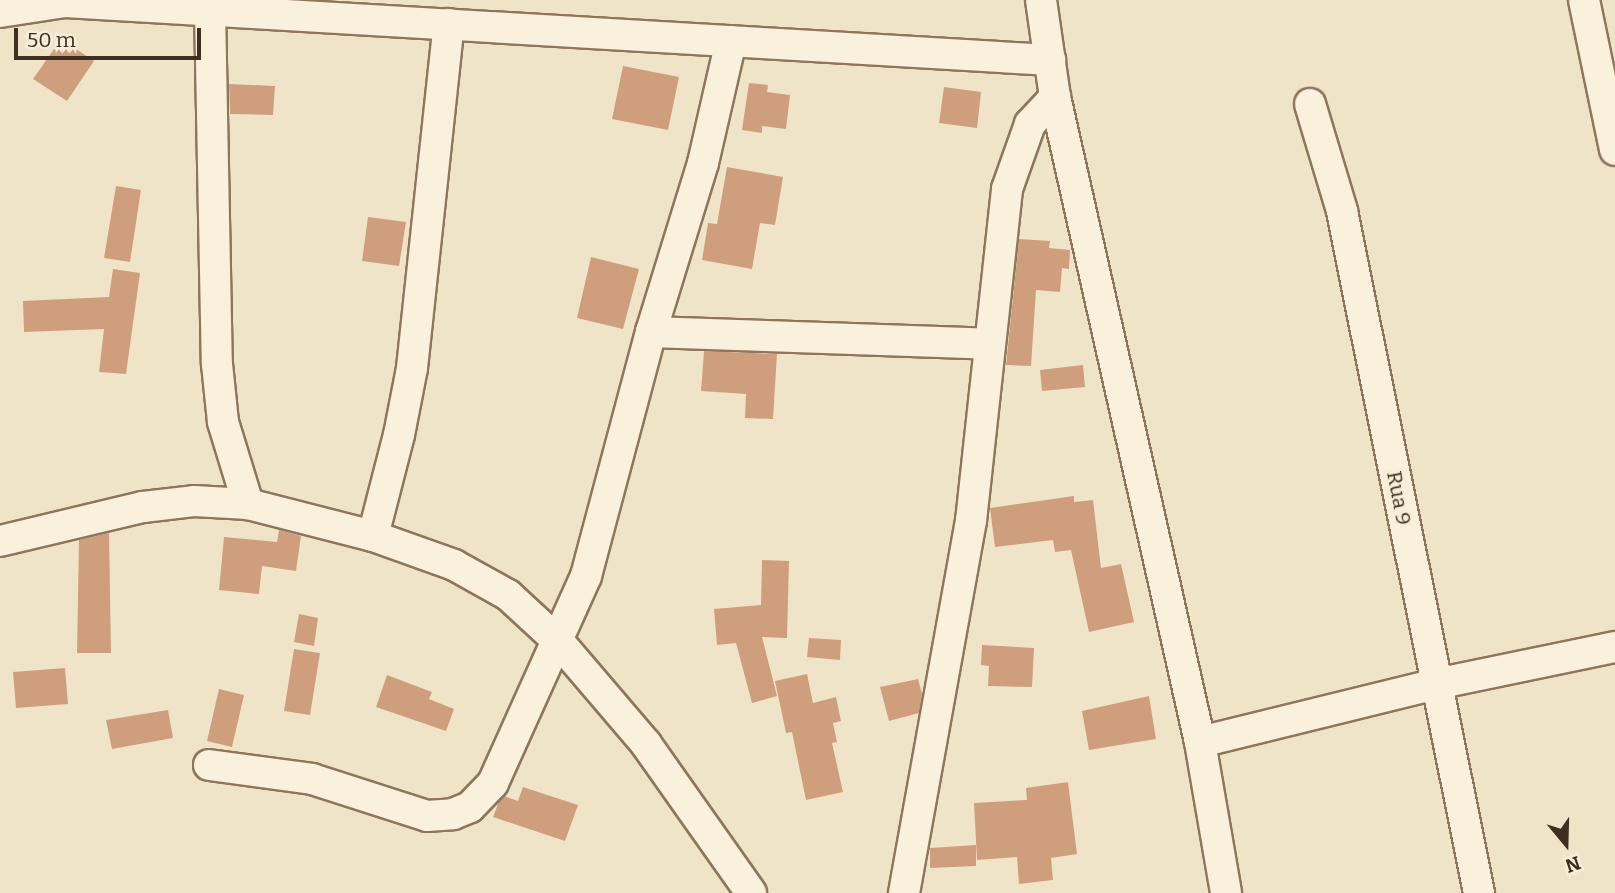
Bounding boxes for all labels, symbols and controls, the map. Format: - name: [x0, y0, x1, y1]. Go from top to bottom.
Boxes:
- scale bar: [18, 14, 205, 58]
- text: 50 m: [27, 27, 76, 53]
- street label: Rua 9: [1381, 469, 1417, 527]
- north arrow: [1531, 809, 1601, 879]
- text: N: [1562, 851, 1584, 878]

